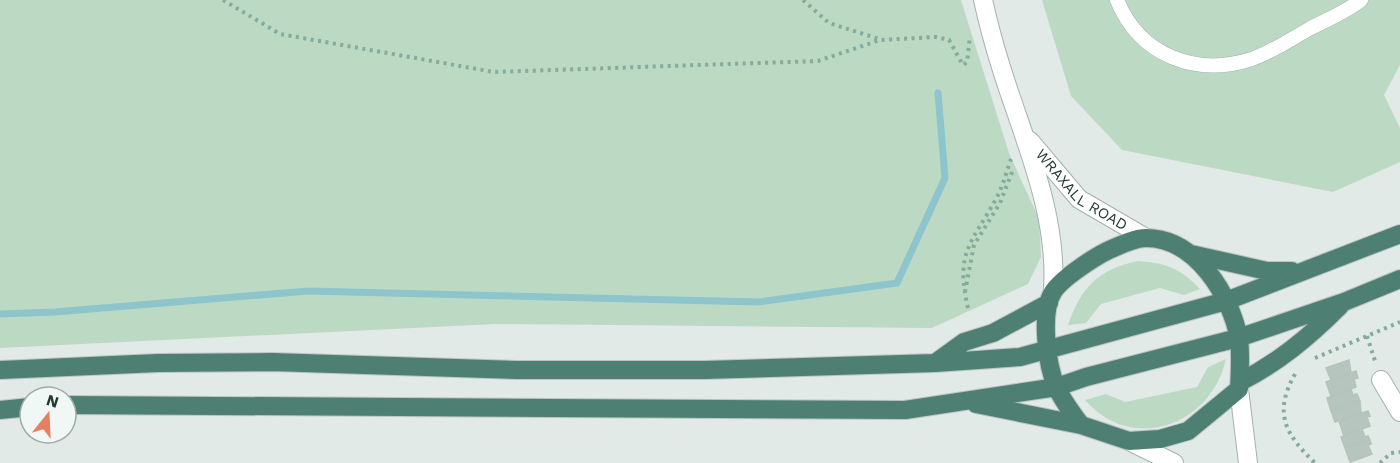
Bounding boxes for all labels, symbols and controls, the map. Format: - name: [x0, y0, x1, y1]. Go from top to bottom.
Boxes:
- street label: WRAXALL ROAD: [1032, 146, 1131, 234]
- north arrow: [18, 385, 78, 445]
- text: N: [44, 390, 61, 412]

